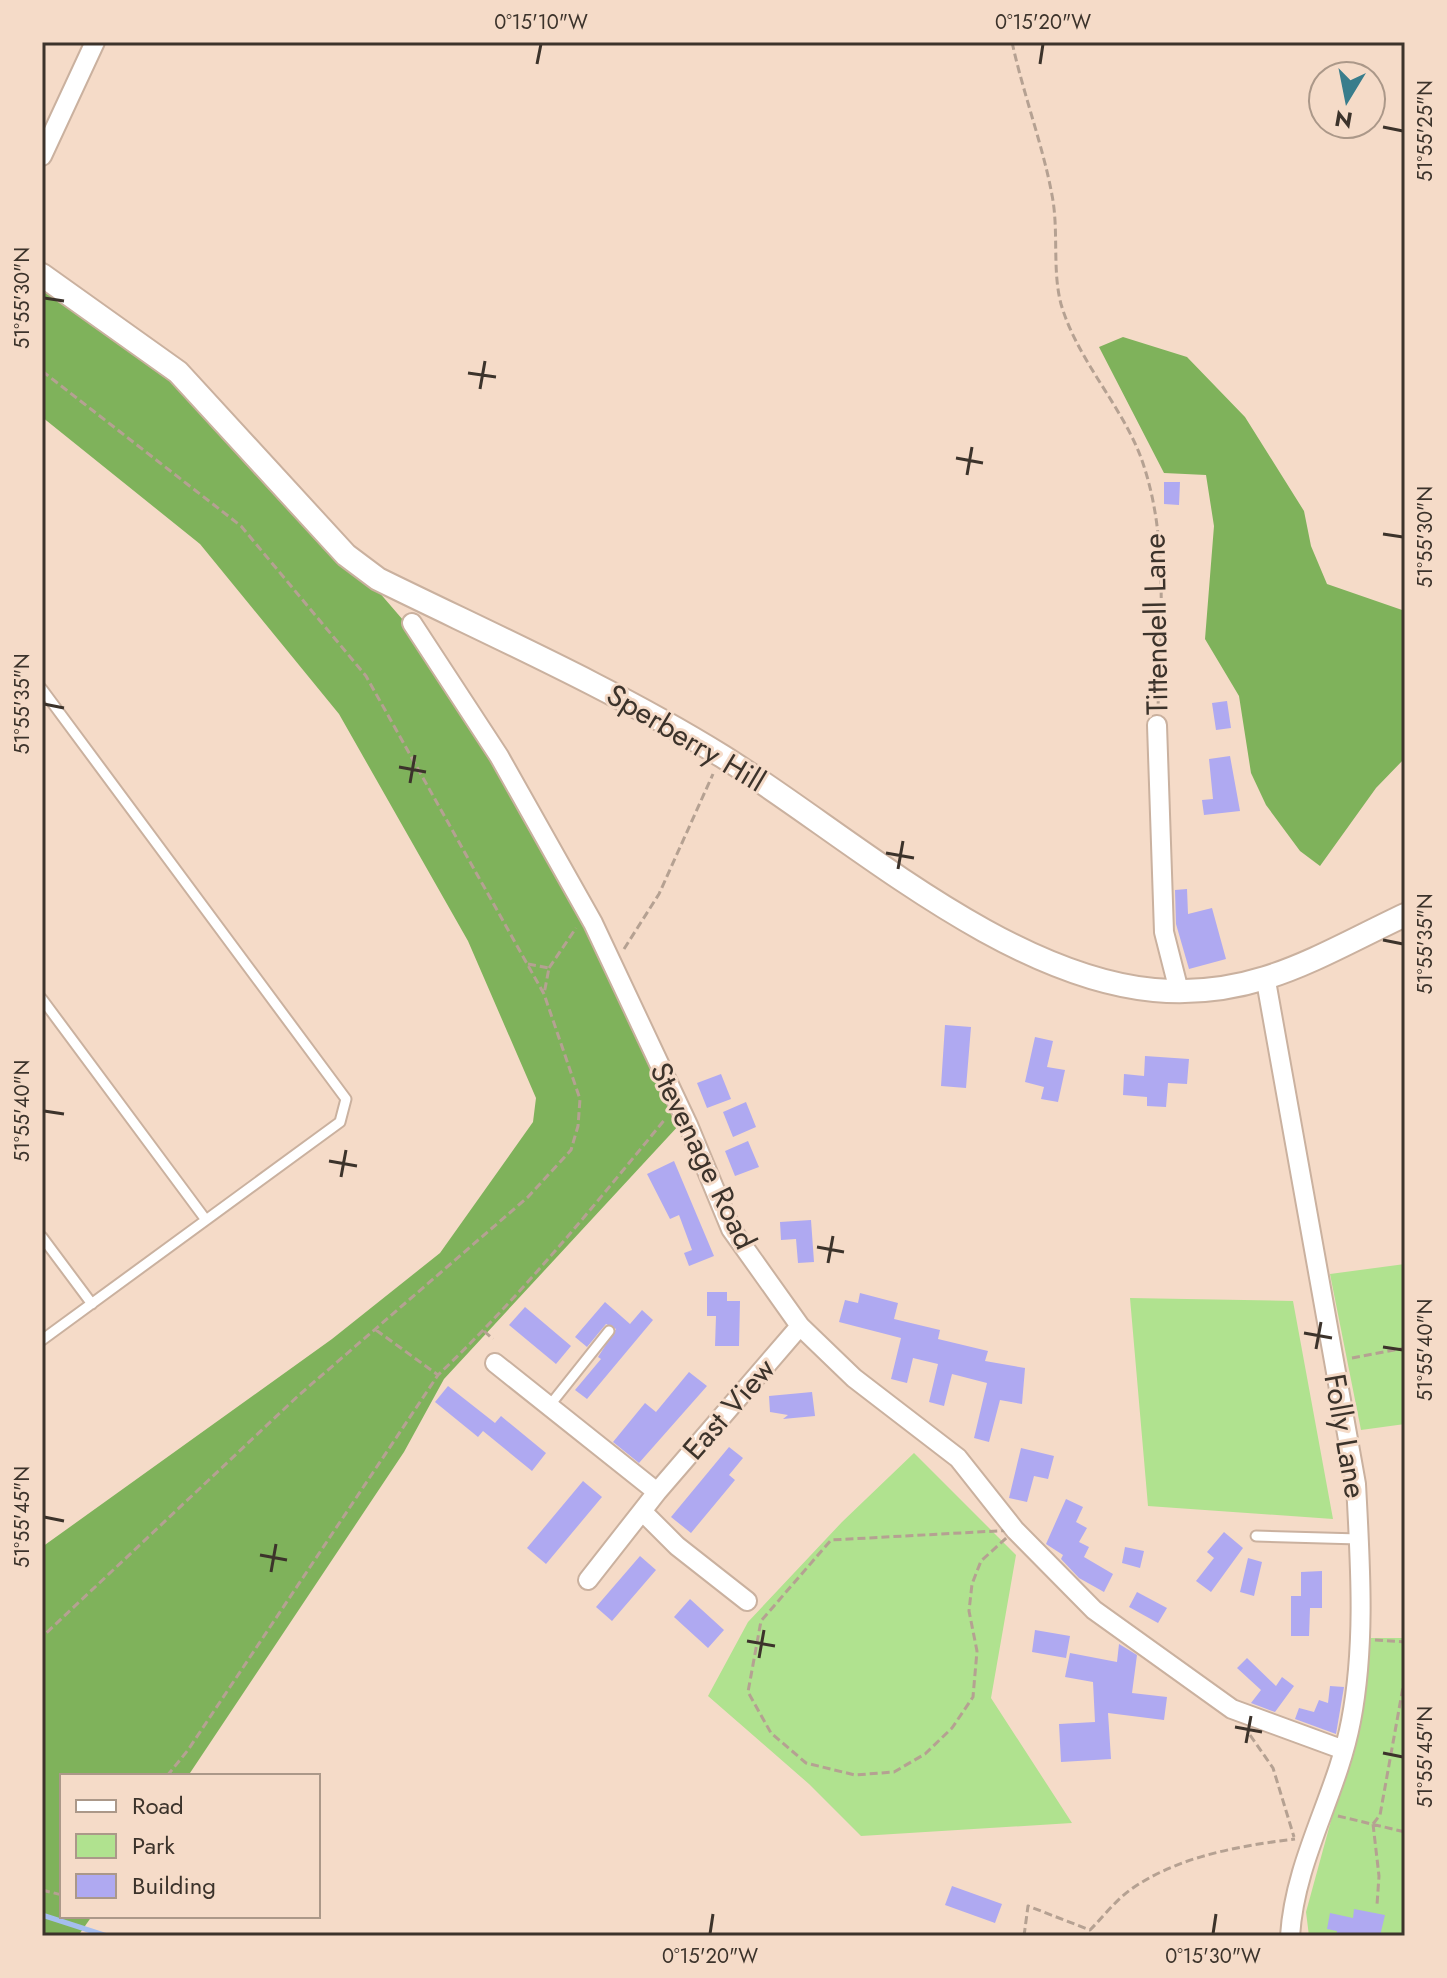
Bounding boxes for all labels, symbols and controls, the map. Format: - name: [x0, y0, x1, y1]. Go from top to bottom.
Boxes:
- text: 0°15'10"W: [494, 8, 588, 37]
- text: 0°15'20"W: [995, 8, 1091, 37]
- north arrow: [1307, 60, 1387, 140]
- text: 51°55'25"N: [1411, 80, 1440, 182]
- text: N: [1332, 102, 1355, 137]
- text: 51°55'30"N: [8, 247, 37, 349]
- text: 51°55'30"N: [1411, 486, 1440, 588]
- street label: Tittendell Lane: [1132, 533, 1179, 715]
- text: 51°55'35"N: [8, 653, 37, 755]
- street label: Sperberry Hill: [599, 673, 774, 802]
- text: 51°55'35"N: [1411, 893, 1440, 995]
- street label: Stevenage Road: [640, 1055, 767, 1257]
- text: 51°55'40"N: [8, 1060, 37, 1162]
- text: 51°55'40"N: [1411, 1299, 1440, 1401]
- street label: East View: [672, 1348, 785, 1469]
- street label: Folly Lane: [1313, 1370, 1378, 1502]
- text: 51°55'45"N: [8, 1466, 37, 1568]
- text: 51°55'45"N: [1411, 1706, 1440, 1808]
- legend: [60, 1774, 320, 1918]
- text: Road: [132, 1788, 184, 1823]
- text: Park: [132, 1828, 175, 1863]
- text: Building: [132, 1868, 216, 1903]
- text: 0°15'20"W: [662, 1942, 758, 1971]
- text: 0°15'30"W: [1165, 1942, 1261, 1971]

